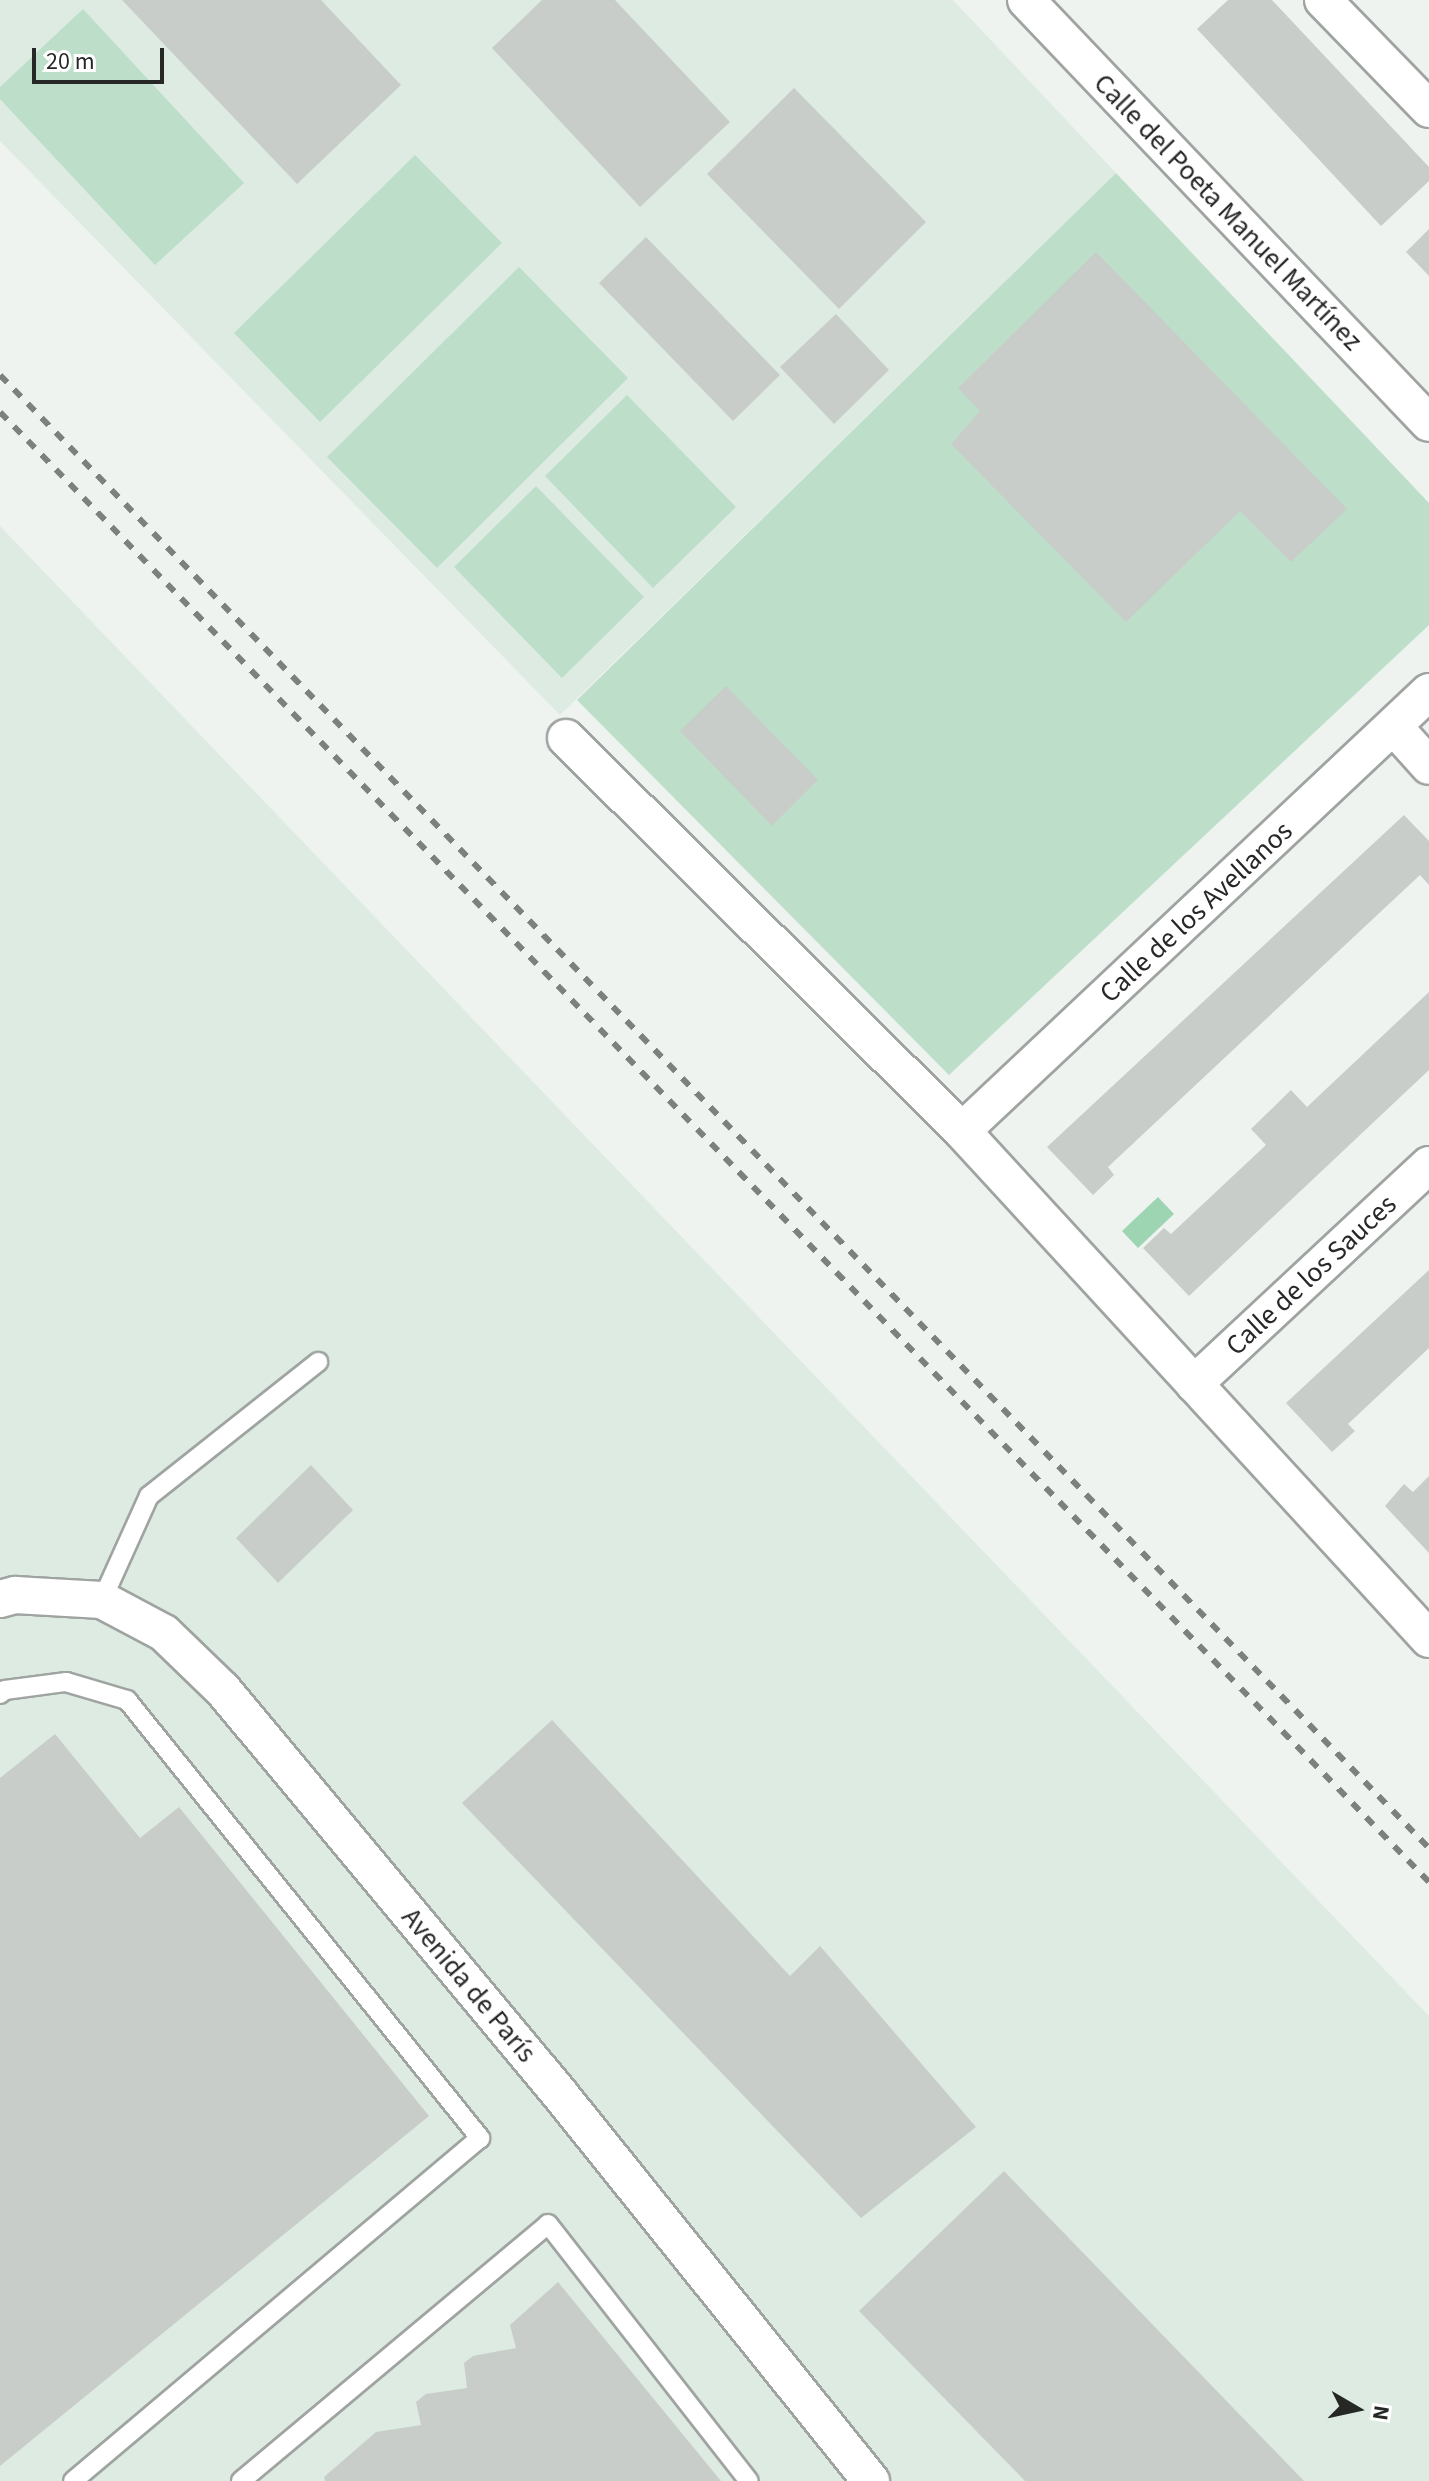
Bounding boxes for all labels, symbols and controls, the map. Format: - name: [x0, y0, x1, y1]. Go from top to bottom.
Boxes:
- scale bar: [36, 32, 168, 82]
- text: 20 m: [46, 44, 95, 79]
- street label: Calle del Poeta Manuel Martínez: [1087, 67, 1369, 357]
- street label: Calle de los Avellanos: [1093, 814, 1299, 1010]
- street label: Calle de los Sauces: [1219, 1187, 1403, 1363]
- street label: Avenida de París: [395, 1901, 543, 2069]
- north arrow: [1317, 2369, 1397, 2449]
- text: N: [1364, 2403, 1398, 2422]

